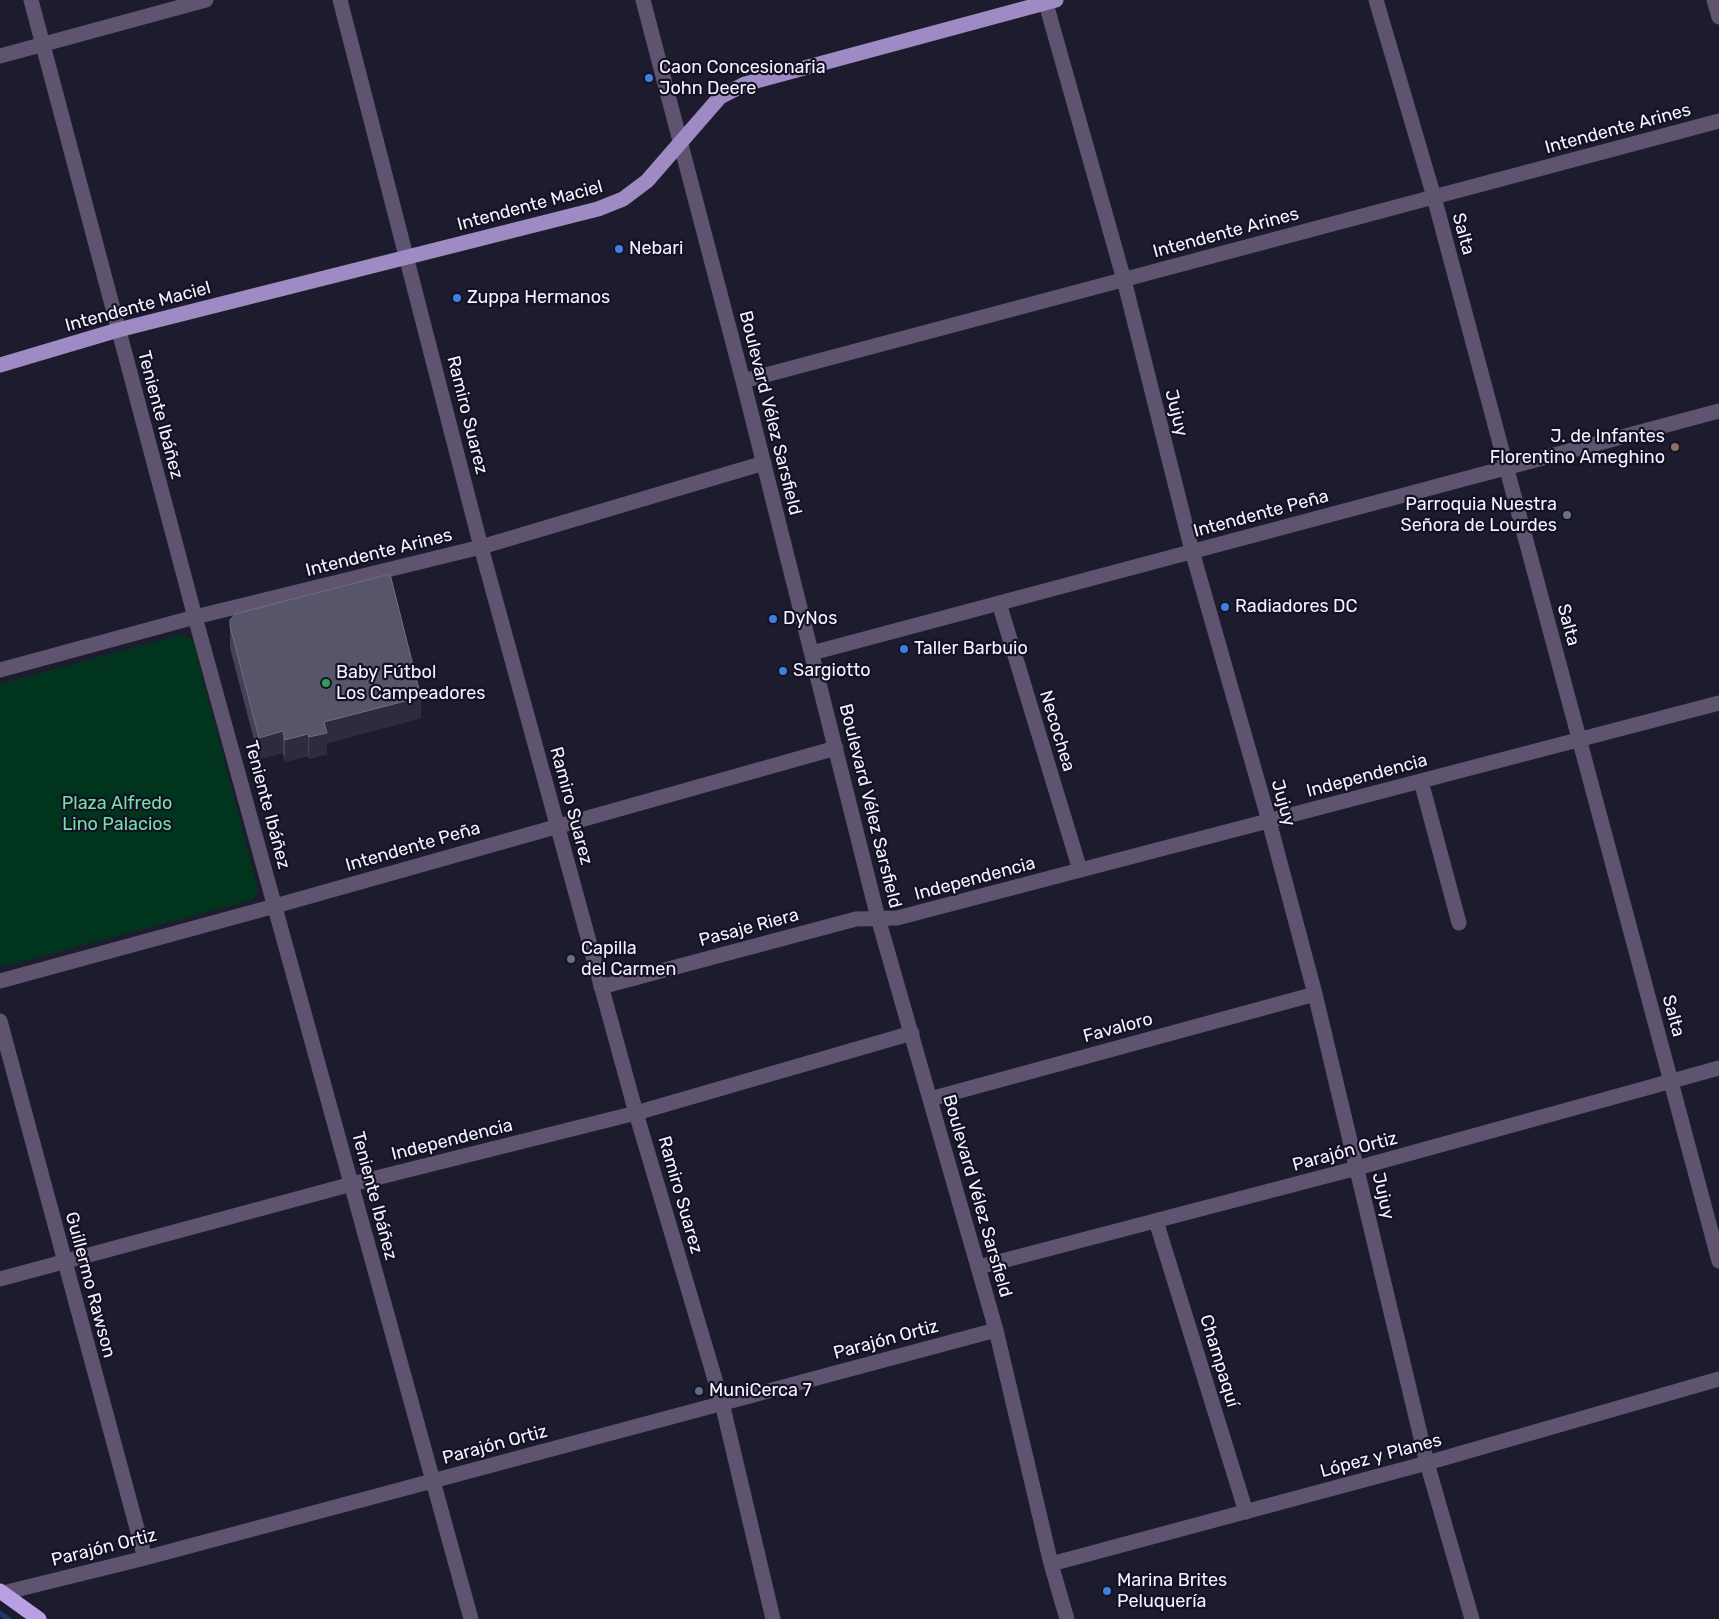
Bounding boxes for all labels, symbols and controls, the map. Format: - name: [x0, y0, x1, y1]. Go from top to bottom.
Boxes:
- place label: Caon Concesionaria John Deere: [659, 57, 826, 100]
- marker: Caon Concesionaria John Deere: [643, 72, 655, 84]
- street label: Intendente Arines: [1543, 99, 1693, 159]
- street label: Intendente Maciel: [455, 176, 605, 236]
- street label: Intendente Arines: [1151, 203, 1301, 263]
- street label: Salta: [1447, 211, 1479, 257]
- place label: Nebari: [629, 238, 683, 260]
- marker: Nebari: [613, 243, 625, 255]
- street label: Intendente Maciel: [63, 277, 213, 337]
- place label: Zuppa Hermanos: [467, 287, 610, 309]
- marker: Zuppa Hermanos: [451, 292, 463, 304]
- street label: Boulevard Vélez Sarsfield: [734, 309, 806, 517]
- street label: Teniente Ibáñez: [132, 348, 188, 482]
- street label: Ramiro Suarez: [442, 354, 492, 476]
- street label: Jujuy: [1160, 387, 1192, 439]
- place label: J. de Infantes Florentino Ameghino: [1490, 426, 1665, 468]
- marker: J. de Infantes Florentino Ameghino: [1669, 441, 1681, 453]
- street label: Intendente Peña: [1191, 486, 1331, 542]
- place label: Parroquia Nuestra Señora de Lourdes: [1401, 494, 1557, 536]
- marker: Parroquia Nuestra Señora de Lourdes: [1561, 509, 1573, 521]
- street label: Intendente Arines: [304, 524, 454, 582]
- place label: Radiadores DC: [1235, 596, 1357, 618]
- marker: Radiadores DC: [1219, 601, 1231, 613]
- street label: Salta: [1552, 602, 1584, 648]
- place label: DyNos: [783, 608, 837, 630]
- marker: DyNos: [767, 613, 779, 625]
- place label: Taller Barbuio: [914, 638, 1028, 660]
- marker: Taller Barbuio: [898, 643, 910, 655]
- place label: Sargiotto: [793, 660, 871, 682]
- place label: Baby Fútbol Los Campeadores: [336, 662, 486, 704]
- marker: Sargiotto: [777, 665, 789, 677]
- marker: Baby Fútbol Los Campeadores: [320, 677, 332, 689]
- street label: Necochea: [1034, 688, 1080, 774]
- street label: Boulevard Vélez Sarsfield: [834, 702, 906, 910]
- street label: Teniente Ibáñez: [239, 738, 295, 872]
- street label: Ramiro Suarez: [545, 745, 597, 867]
- street label: Independencia: [1304, 749, 1430, 803]
- street label: Jujuy: [1266, 777, 1300, 829]
- park label: Plaza Alfredo Lino Palacios: [62, 793, 172, 836]
- street label: Intendente Peña: [343, 817, 483, 877]
- street label: Independencia: [912, 852, 1038, 906]
- street label: Pasaje Riera: [697, 904, 801, 952]
- place label: Capilla del Carmen: [581, 938, 676, 981]
- marker: Capilla del Carmen: [565, 953, 577, 965]
- street label: Salta: [1657, 993, 1689, 1039]
- street label: Favaloro: [1081, 1008, 1155, 1048]
- street label: Boulevard Vélez Sarsfield: [938, 1092, 1016, 1300]
- street label: Independencia: [389, 1114, 515, 1166]
- street label: Parajón Ortiz: [1290, 1128, 1400, 1176]
- street label: Teniente Ibáñez: [346, 1129, 402, 1263]
- street label: Ramiro Suarez: [653, 1134, 707, 1256]
- street label: Jujuy: [1367, 1170, 1399, 1222]
- street label: Guillermo Rawson: [60, 1210, 120, 1360]
- street label: Champaquí: [1195, 1312, 1243, 1410]
- street label: Parajón Ortiz: [831, 1316, 941, 1364]
- place label: MuniCerca 7: [709, 1380, 812, 1402]
- marker: MuniCerca 7: [693, 1385, 705, 1397]
- street label: Parajón Ortiz: [440, 1421, 550, 1469]
- street label: López y Planes: [1318, 1429, 1444, 1483]
- street label: Parajón Ortiz: [49, 1524, 159, 1572]
- place label: Marina Brites Peluquería: [1117, 1570, 1227, 1612]
- marker: Marina Brites Peluquería: [1101, 1585, 1113, 1597]

